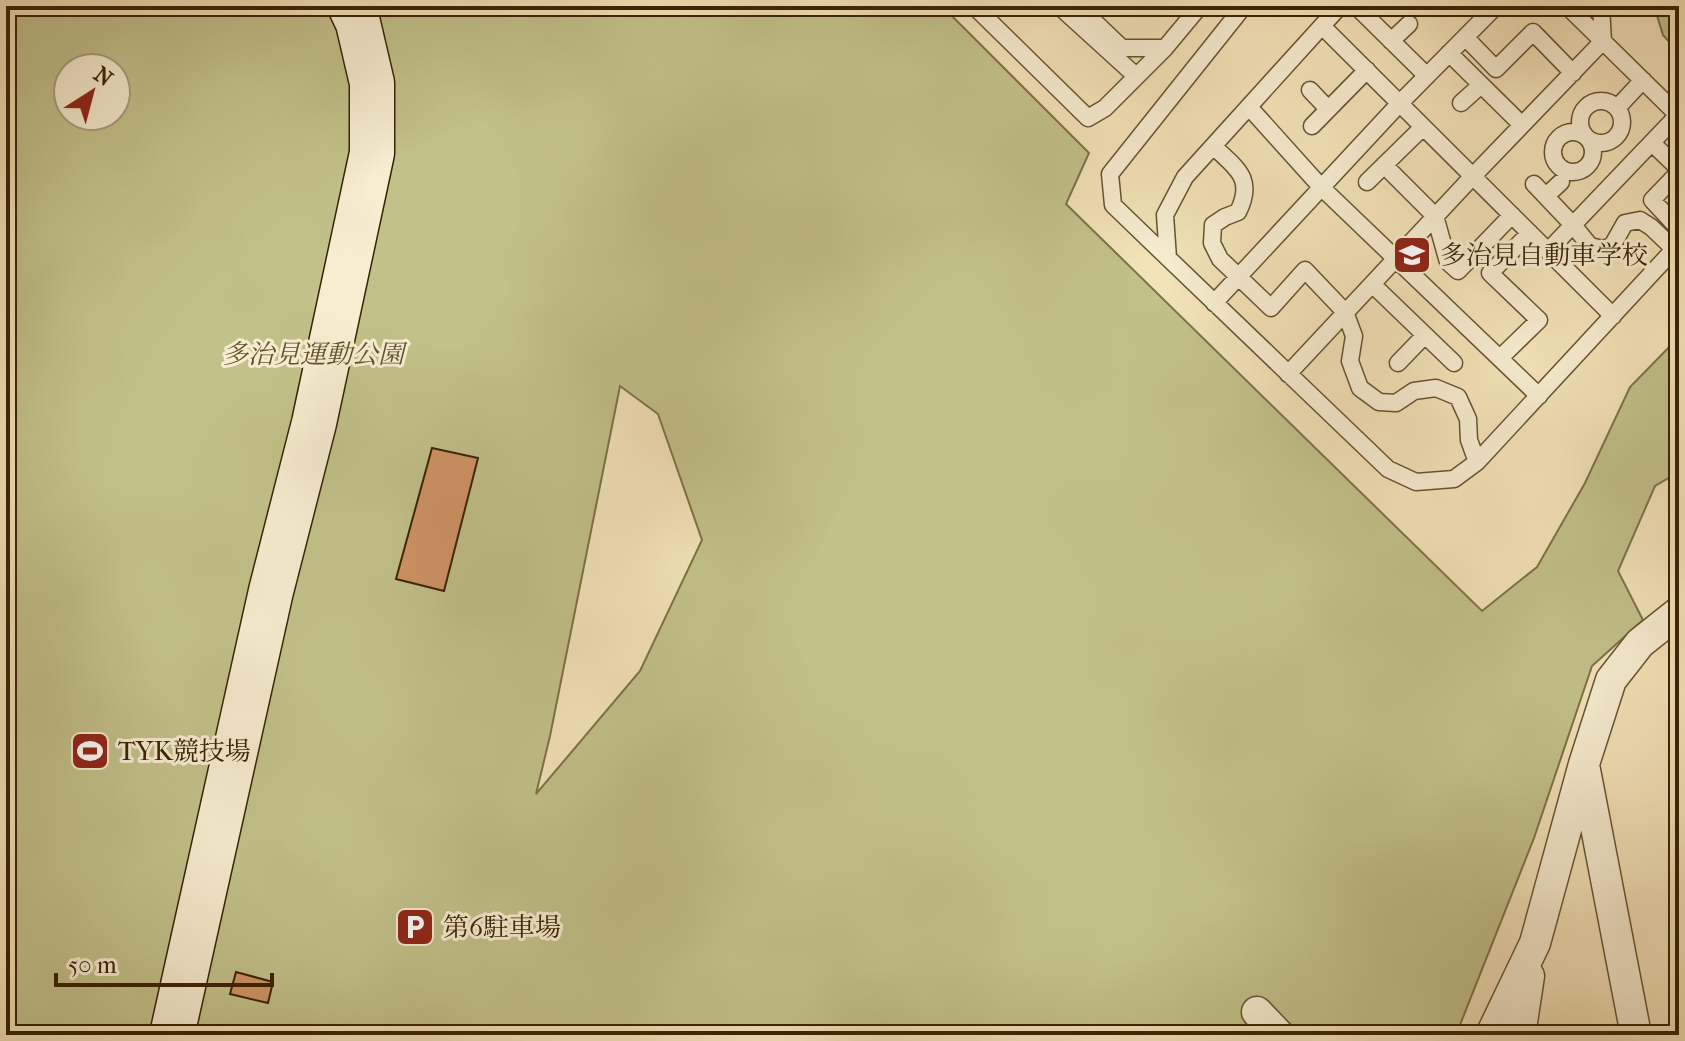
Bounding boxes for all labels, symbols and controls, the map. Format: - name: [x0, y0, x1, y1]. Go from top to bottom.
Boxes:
- north arrow: [52, 52, 132, 132]
- text: N: [89, 61, 118, 92]
- school or university icon: 多治見自動車学校: [1391, 234, 1433, 276]
- place label: 多治見自動車学校: [1440, 240, 1648, 271]
- park label: 多治見運動公園: [222, 339, 408, 370]
- sports icon: TYK競技場: [69, 730, 111, 772]
- place label: TYK競技場: [118, 736, 251, 767]
- parking icon: 第6駐車場: [394, 906, 436, 948]
- place label: 第6駐車場: [443, 912, 561, 943]
- scale bar: [56, 937, 272, 987]
- text: 50 m: [68, 951, 117, 979]

